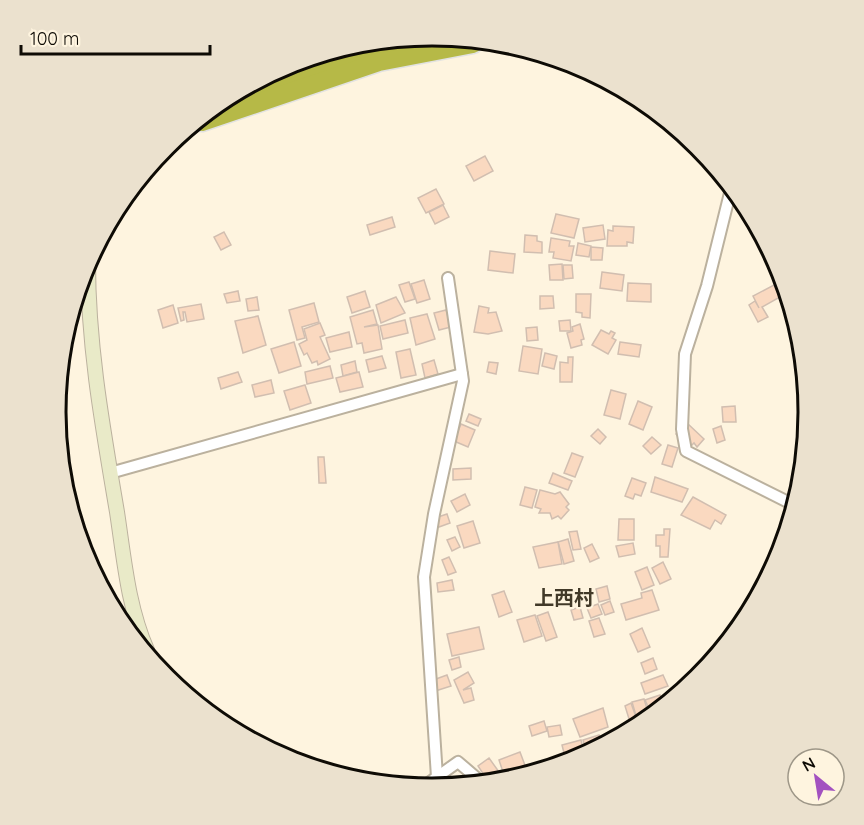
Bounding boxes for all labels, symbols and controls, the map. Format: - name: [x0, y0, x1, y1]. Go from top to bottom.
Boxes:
- scale bar: [21, 18, 210, 56]
- text: 100 m: [30, 27, 79, 50]
- district label: 上西村: [534, 585, 594, 610]
- north arrow: [786, 747, 846, 807]
- text: N: [798, 752, 819, 776]

